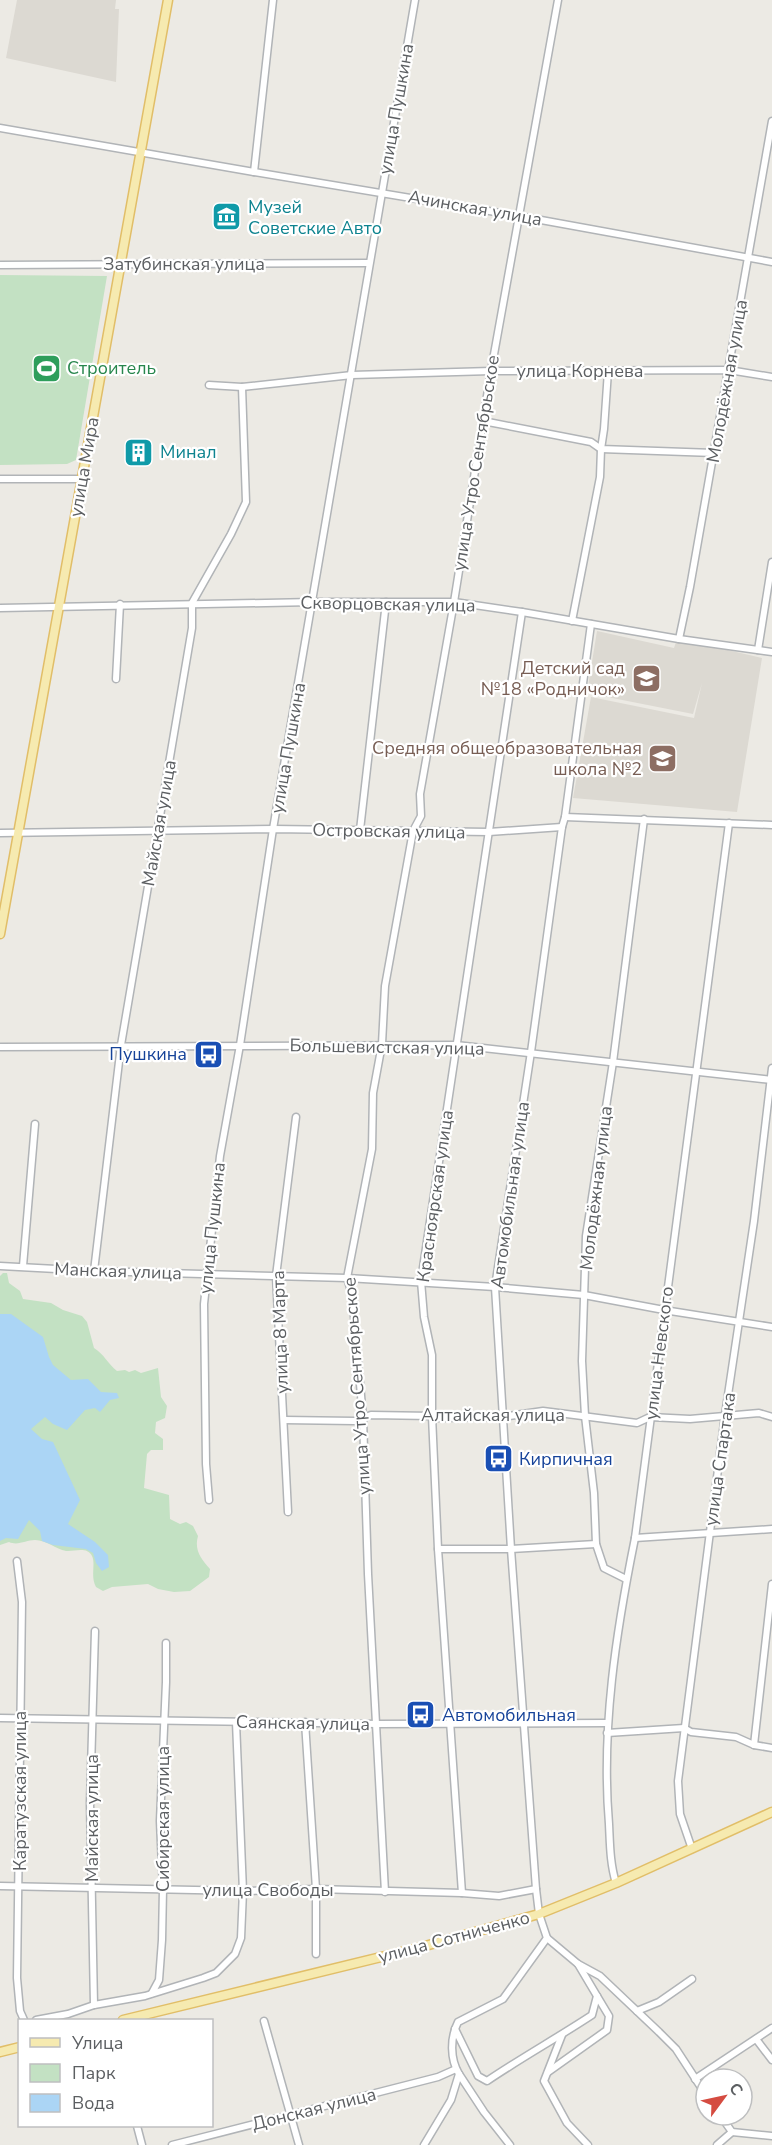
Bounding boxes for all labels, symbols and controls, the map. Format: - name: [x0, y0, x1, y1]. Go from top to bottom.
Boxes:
- street label: улица Пушкина: [373, 42, 419, 176]
- street label: Ачинская улица: [406, 184, 544, 232]
- place label: Музей Советские Авто: [248, 195, 382, 240]
- museum icon: Музей Советские Авто: [211, 201, 243, 233]
- street label: Затубинская улица: [103, 252, 265, 276]
- street label: Молодёжная улица: [701, 298, 753, 464]
- sports icon: Строитель: [30, 352, 62, 384]
- street label: улица Утро Сентябрьское: [447, 353, 505, 573]
- place label: Строитель: [67, 356, 156, 380]
- street label: улица Корнева: [517, 359, 643, 383]
- street label: улица Мира: [63, 415, 105, 519]
- building icon: Минал: [123, 436, 155, 468]
- place label: Минал: [160, 440, 217, 464]
- street label: Скворцовская улица: [300, 590, 476, 618]
- place label: Детский сад №18 «Родничок»: [481, 656, 625, 701]
- school or university icon: Детский сад №18 «Родничок»: [630, 662, 662, 694]
- street label: улица Пушкина: [265, 681, 311, 815]
- place label: Средняя общеобразовательная школа №2: [372, 736, 642, 781]
- school or university icon: Средняя общеобразовательная школа №2: [647, 742, 679, 774]
- street label: Майская улица: [136, 758, 182, 888]
- street label: Островская улица: [312, 818, 466, 844]
- street label: Большевистская улица: [289, 1033, 485, 1061]
- bus stop icon: Пушкина: [192, 1038, 224, 1070]
- place label: Пушкина: [109, 1042, 187, 1066]
- street label: Автомобильная улица: [485, 1100, 535, 1290]
- street label: Молодёжная улица: [574, 1105, 618, 1271]
- street label: Красноярская улица: [411, 1108, 459, 1284]
- street label: улица Пушкина: [193, 1161, 231, 1295]
- street label: Манская улица: [54, 1257, 182, 1285]
- street label: улица 8 Марта: [266, 1270, 294, 1394]
- street label: улица Утро Сентябрьское: [337, 1276, 377, 1496]
- street label: улица Невского: [639, 1285, 679, 1421]
- street label: улица Спартака: [699, 1391, 741, 1527]
- street label: Алтайская улица: [421, 1403, 565, 1427]
- bus stop icon: Кирпичная: [482, 1443, 514, 1475]
- place label: Кирпичная: [519, 1447, 613, 1471]
- bus stop icon: Автомобильная: [405, 1699, 437, 1731]
- place label: Автомобильная: [442, 1703, 576, 1727]
- street label: Саянская улица: [236, 1710, 370, 1736]
- street label: Каратузская улица: [8, 1711, 32, 1871]
- street label: Сибирская улица: [151, 1746, 175, 1892]
- street label: Майская улица: [80, 1754, 104, 1882]
- street label: улица Свободы: [202, 1878, 334, 1902]
- street label: улица Сотниченко: [376, 1905, 532, 1969]
- legend: [18, 2019, 213, 2127]
- text: Улица: [71, 2031, 123, 2055]
- text: Парк: [72, 2061, 116, 2085]
- north arrow: [694, 2067, 754, 2127]
- text: С: [724, 2079, 748, 2100]
- street label: Донская улица: [249, 2082, 379, 2136]
- text: Вода: [72, 2091, 115, 2115]

